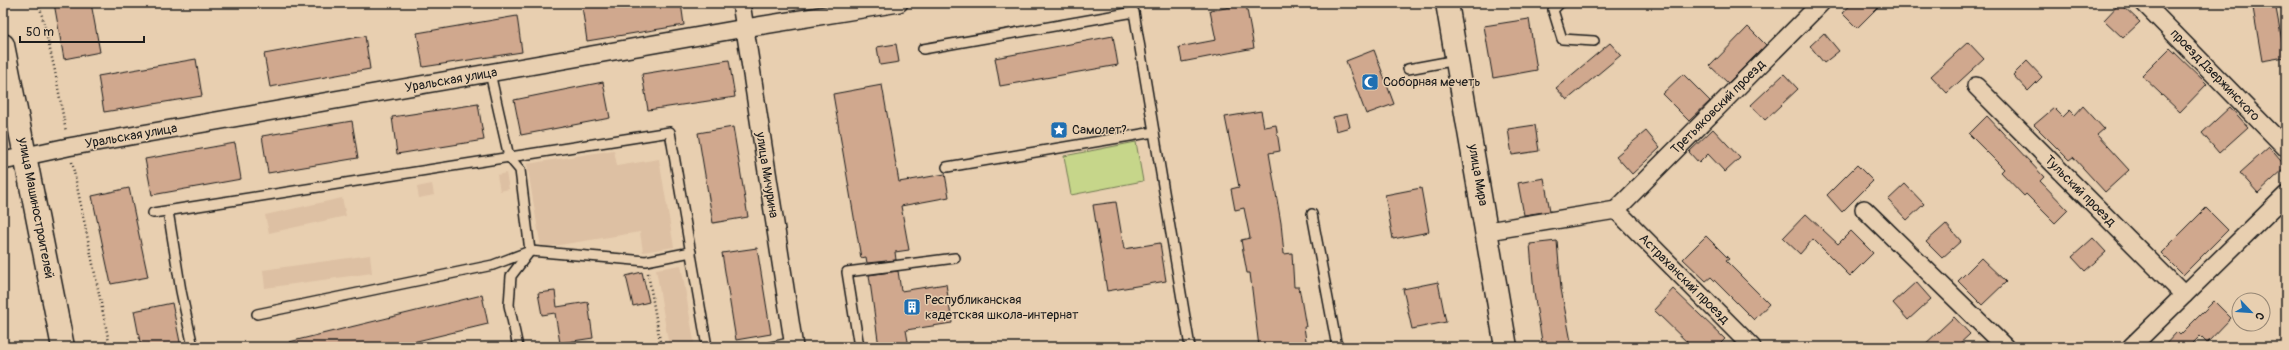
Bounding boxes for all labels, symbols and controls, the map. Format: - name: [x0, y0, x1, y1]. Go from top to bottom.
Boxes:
- scale bar: [20, 18, 144, 44]
- text: 50 m: [26, 25, 54, 40]
- street label: проезд Дзержинского: [2167, 26, 2263, 124]
- street label: Третьяковский проезд: [1668, 56, 1769, 157]
- street label: Уральская улица: [404, 64, 498, 96]
- mosque icon: Соборная мечеть: [1360, 72, 1380, 92]
- place label: Соборная мечеть: [1383, 74, 1481, 90]
- street label: Уральская улица: [84, 120, 178, 152]
- place icon: Самолет?: [1049, 120, 1069, 140]
- place label: Самолет?: [1072, 122, 1127, 138]
- street label: улица Мичурина: [752, 130, 782, 219]
- street label: улица Машиностроителей: [14, 135, 58, 280]
- street label: улица Мира: [1465, 142, 1491, 207]
- street label: Тульский проезд: [2041, 152, 2119, 230]
- street label: Астраханский проезд: [1636, 231, 1733, 328]
- place label: Республиканская кадетская школа-интернат: [925, 292, 1079, 323]
- north arrow: [2231, 292, 2271, 332]
- building icon: Республиканская кадетская школа-интернат: [902, 297, 922, 317]
- text: С: [2252, 310, 2267, 322]

